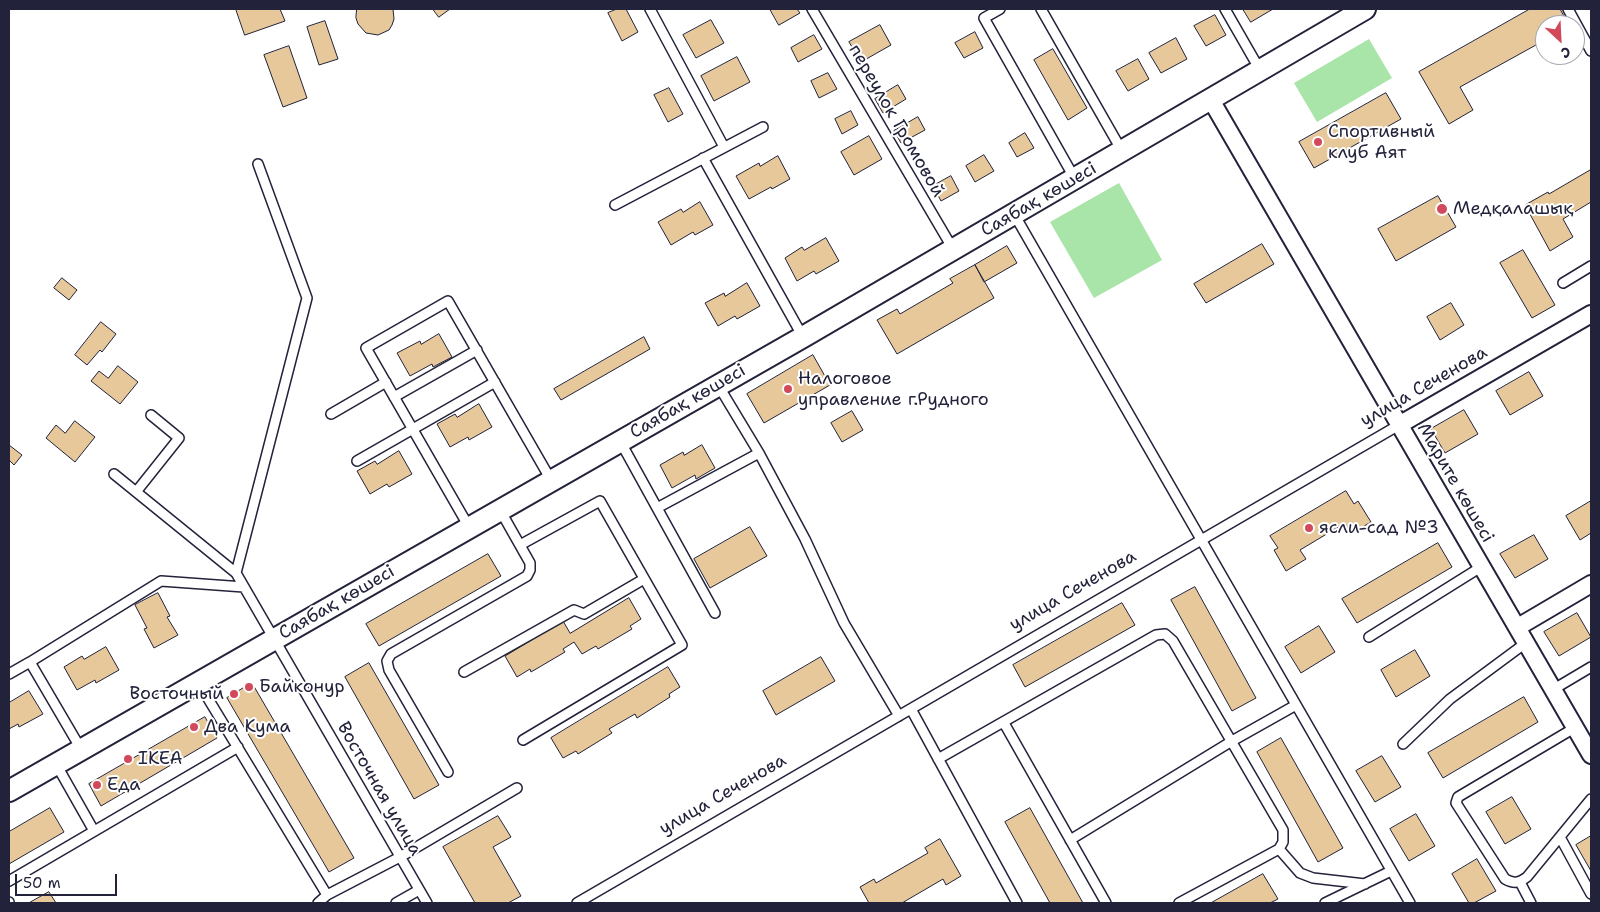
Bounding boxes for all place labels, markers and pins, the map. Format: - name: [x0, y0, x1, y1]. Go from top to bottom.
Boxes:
- place label: Спортивный клуб Аят: [1328, 121, 1435, 163]
- marker: Спортивный клуб Аят: [1312, 136, 1324, 148]
- place label: Медқалашық: [1453, 198, 1573, 220]
- marker: Медқалашық: [1435, 202, 1449, 216]
- place label: Налоговое управление г.Рудного: [798, 368, 989, 410]
- marker: Налоговое управление г.Рудного: [782, 383, 794, 395]
- place label: ясли-сад №3: [1319, 517, 1439, 539]
- marker: ясли-сад №3: [1303, 522, 1315, 534]
- place label: Байконур: [259, 676, 345, 698]
- marker: Байконур: [243, 681, 255, 693]
- place label: Восточный: [129, 683, 224, 705]
- marker: Восточный: [228, 688, 240, 700]
- place label: Два Кума: [204, 716, 291, 738]
- marker: Два Кума: [188, 721, 200, 733]
- place label: IKEA: [138, 748, 183, 770]
- marker: IKEA: [122, 753, 134, 765]
- place label: Еда: [107, 774, 141, 796]
- marker: Еда: [91, 779, 103, 791]

